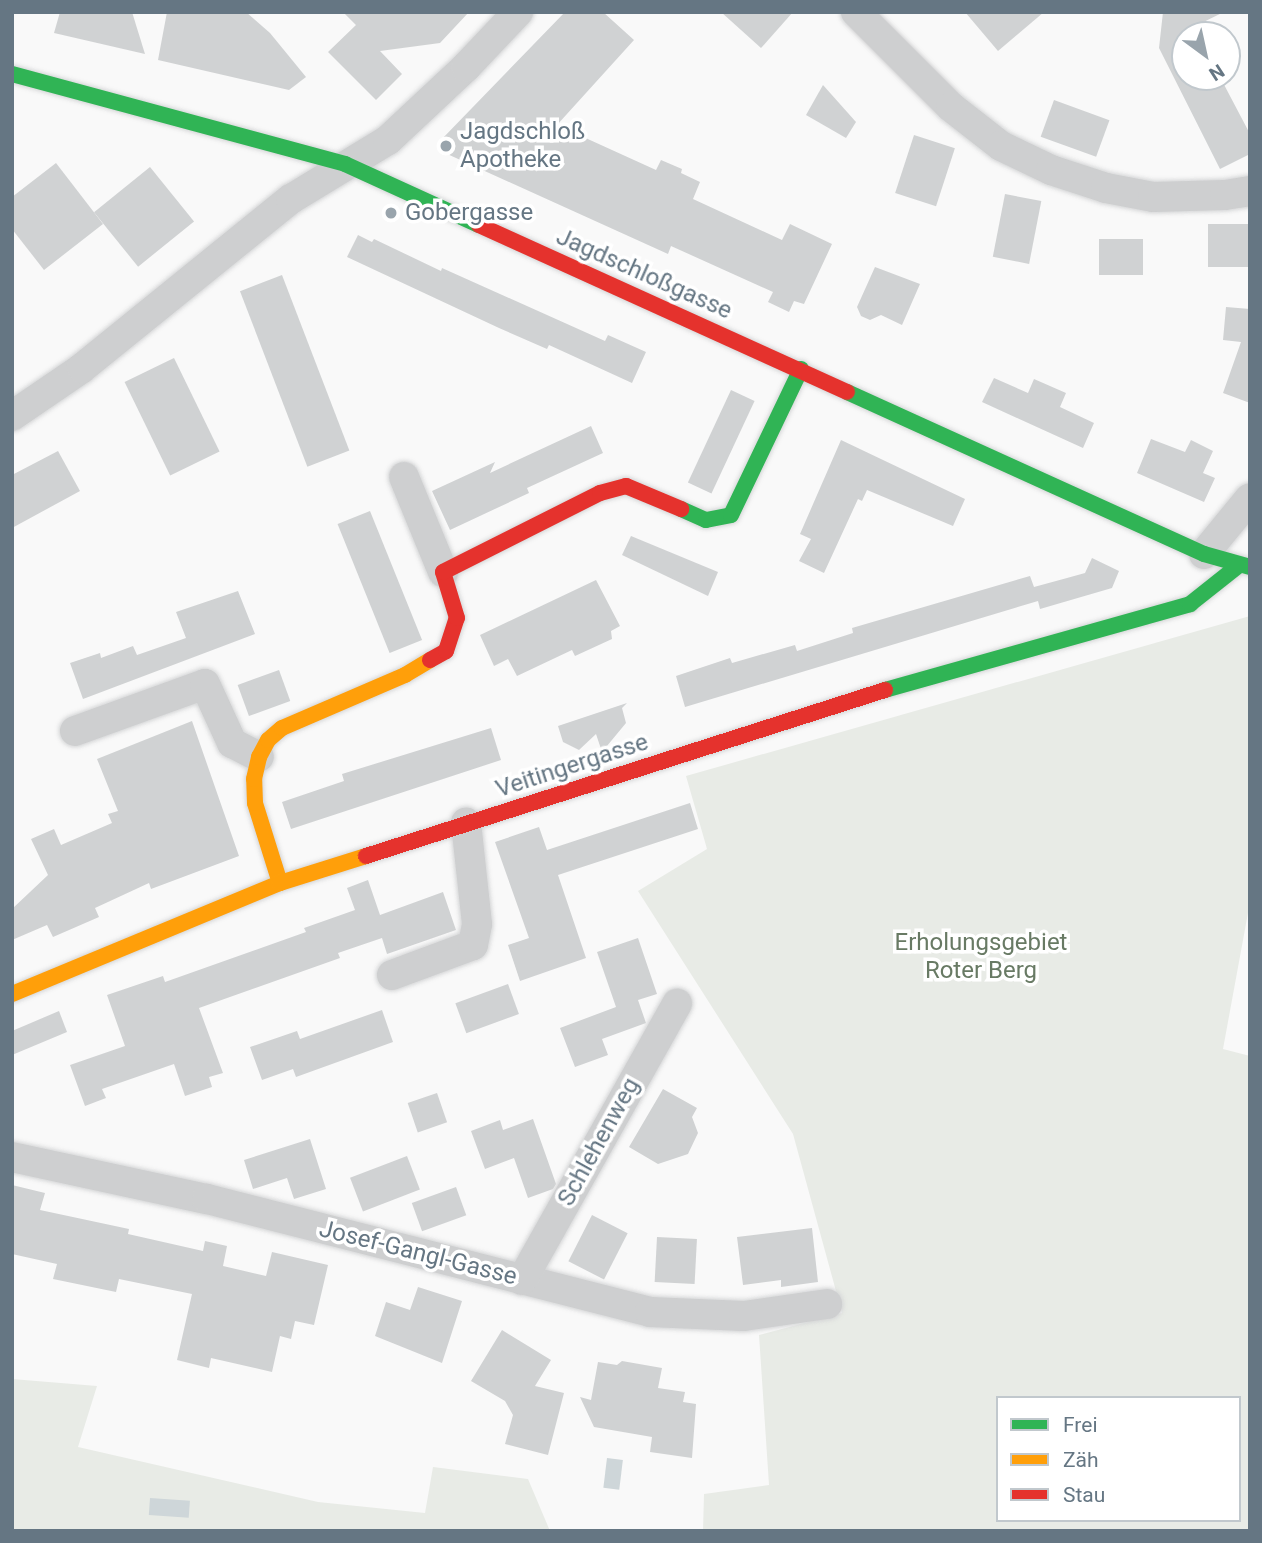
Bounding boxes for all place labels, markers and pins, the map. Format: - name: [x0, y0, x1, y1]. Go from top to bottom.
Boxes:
- place label: Jagdschloß Apotheke: [460, 118, 585, 174]
- marker: Jagdschloß Apotheke: [438, 138, 454, 154]
- place label: Gobergasse: [405, 199, 533, 227]
- marker: Gobergasse: [383, 205, 399, 221]

